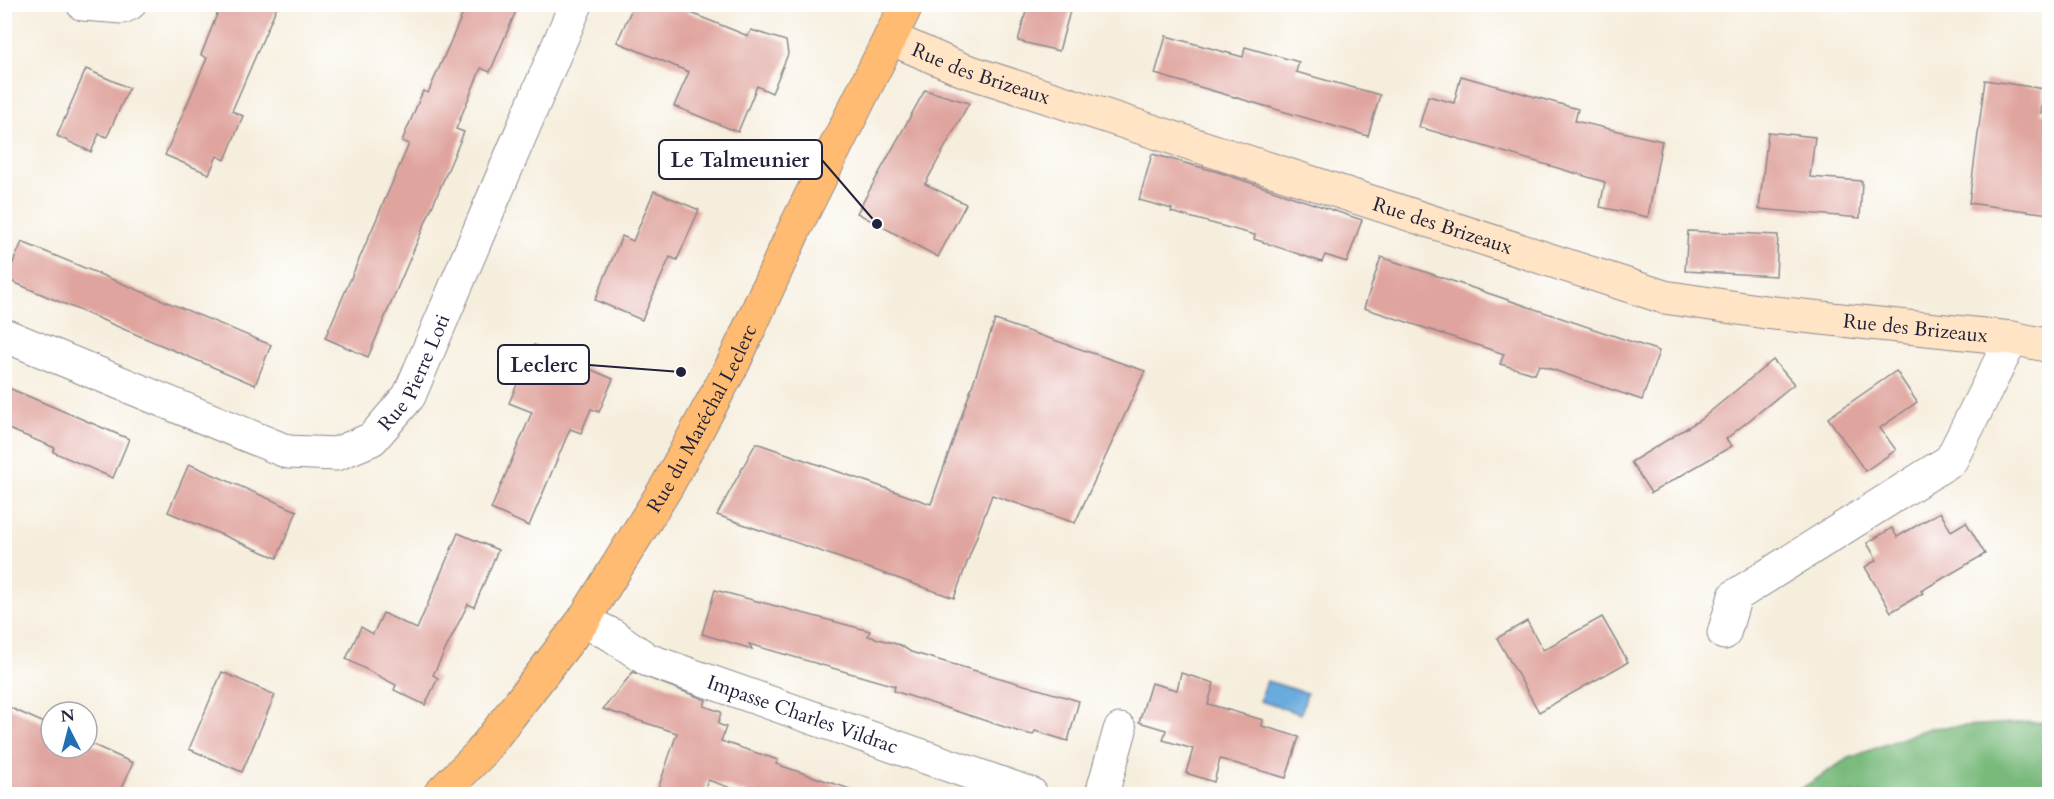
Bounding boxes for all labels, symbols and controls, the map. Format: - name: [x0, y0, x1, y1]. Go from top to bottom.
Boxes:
- street label: Rue des Brizeaux: [908, 36, 1054, 111]
- callout: Le Talmeunier: [659, 140, 822, 179]
- text: Le Talmeunier: [670, 146, 810, 175]
- street label: Rue des Brizeaux: [1370, 190, 1516, 261]
- street label: Rue des Brizeaux: [1842, 307, 1989, 349]
- street label: Rue Pierre Loti: [371, 309, 456, 437]
- street label: Rue du Maréchal Leclerc: [640, 320, 763, 518]
- callout: Leclerc: [498, 345, 589, 384]
- text: Leclerc: [510, 351, 578, 380]
- street label: Impasse Charles Vildrac: [704, 668, 902, 760]
- north arrow: [39, 700, 99, 760]
- text: N: [59, 704, 76, 728]

